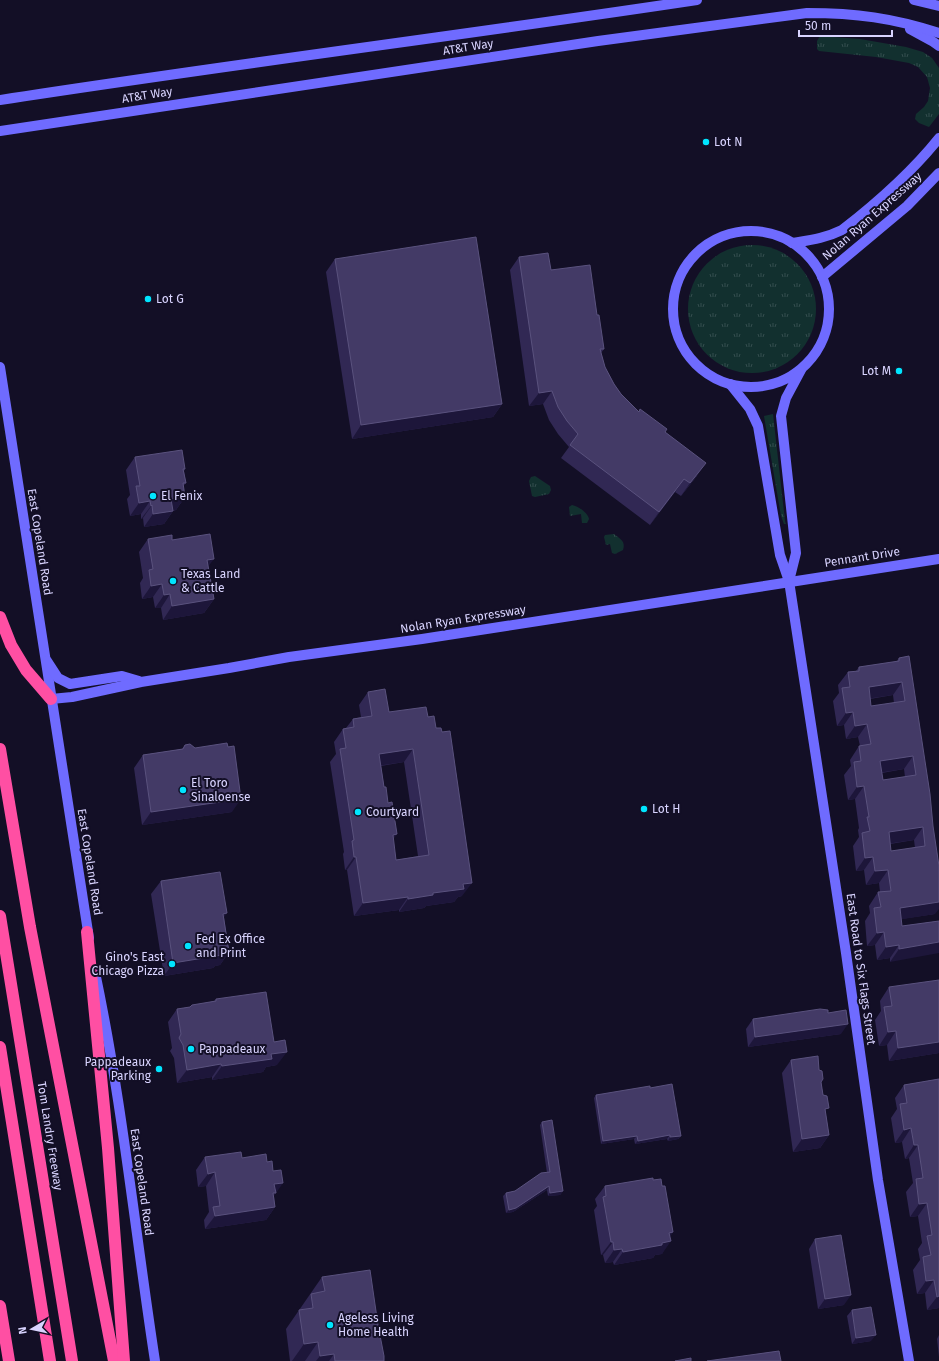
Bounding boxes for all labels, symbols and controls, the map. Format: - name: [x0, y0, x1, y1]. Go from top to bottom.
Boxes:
- scale bar: [799, 12, 892, 38]
- text: 50 m: [805, 19, 831, 33]
- street label: AT&T Way: [442, 36, 494, 58]
- street label: AT&T Way: [121, 84, 173, 106]
- place label: Lot N: [714, 135, 742, 149]
- marker: Lot N: [701, 137, 711, 147]
- street label: Nolan Ryan Expressway: [819, 169, 925, 263]
- place label: Lot G: [156, 292, 184, 306]
- marker: Lot G: [143, 294, 153, 304]
- place label: Lot M: [861, 364, 891, 378]
- marker: Lot M: [894, 366, 904, 376]
- street label: East Copeland Road: [25, 488, 55, 596]
- place label: El Fenix: [161, 489, 202, 503]
- marker: El Fenix: [148, 491, 158, 501]
- street label: Pennant Drive: [823, 544, 901, 570]
- place label: Texas Land & Cattle: [181, 567, 240, 595]
- marker: Texas Land & Cattle: [168, 576, 178, 586]
- street label: Nolan Ryan Expressway: [399, 602, 527, 636]
- place label: El Toro Sinaloense: [191, 776, 251, 804]
- marker: El Toro Sinaloense: [178, 785, 188, 795]
- place label: Lot H: [652, 802, 680, 816]
- marker: Lot H: [639, 804, 649, 814]
- place label: Courtyard: [366, 805, 419, 819]
- marker: Courtyard: [353, 807, 363, 817]
- street label: East Copeland Road: [75, 808, 105, 916]
- street label: East Road to Six Flags Street: [843, 892, 879, 1046]
- place label: Fed Ex Office and Print: [196, 932, 265, 960]
- marker: Fed Ex Office and Print: [183, 941, 193, 951]
- place label: Gino's East Chicago Pizza: [92, 950, 165, 978]
- marker: Gino's East Chicago Pizza: [167, 959, 177, 969]
- place label: Pappadeaux: [199, 1042, 266, 1056]
- marker: Pappadeaux: [186, 1044, 196, 1054]
- place label: Pappadeaux Parking: [85, 1055, 152, 1083]
- marker: Pappadeaux Parking: [154, 1064, 164, 1074]
- street label: Tom Landry Freeway: [34, 1081, 66, 1191]
- street label: East Copeland Road: [128, 1128, 156, 1236]
- north arrow: [12, 1309, 52, 1349]
- place label: Ageless Living Home Health: [338, 1311, 414, 1339]
- marker: Ageless Living Home Health: [325, 1320, 335, 1330]
- text: N: [16, 1326, 30, 1335]

